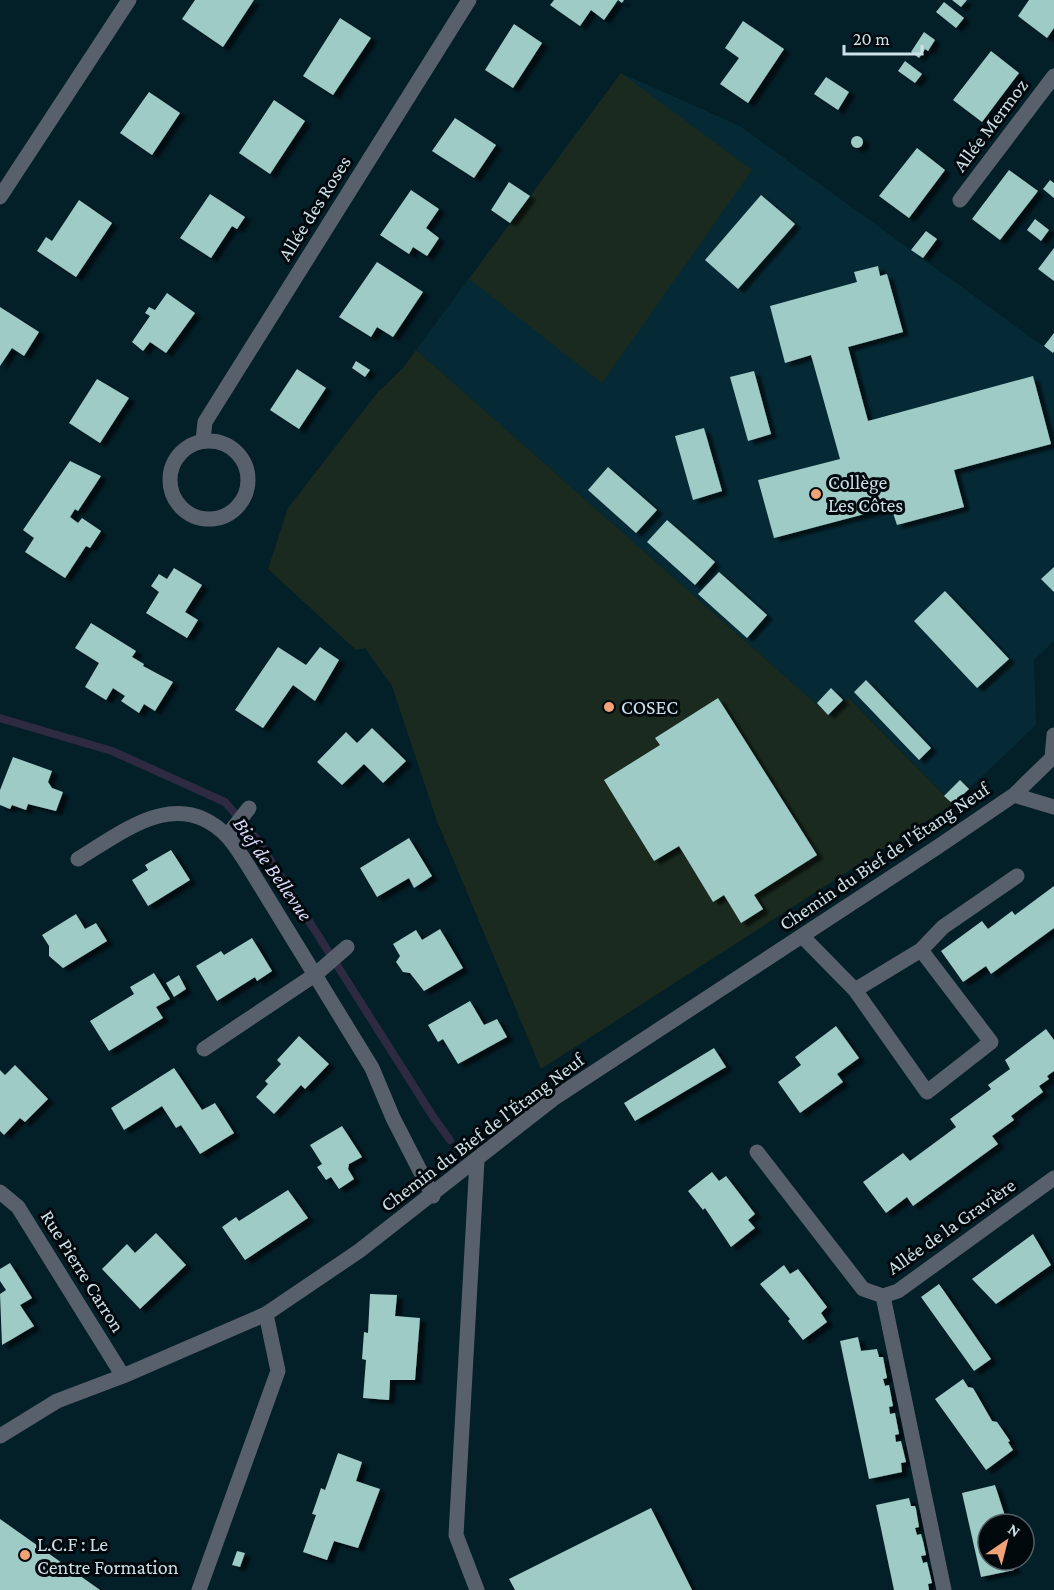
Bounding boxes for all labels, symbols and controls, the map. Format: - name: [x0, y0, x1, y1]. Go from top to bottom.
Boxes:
- scale bar: [844, 18, 922, 56]
- text: 20 m: [853, 29, 890, 49]
- street label: Allée Mermoz: [948, 74, 1032, 176]
- street label: Allée des Roses: [273, 151, 355, 264]
- place label: Collège Les Côtes: [828, 471, 903, 516]
- marker: Collège Les Côtes: [809, 487, 823, 501]
- place label: COSEC: [621, 696, 678, 718]
- marker: COSEC: [602, 700, 616, 714]
- street label: Chemin du Bief de l'Étang Neuf: [775, 777, 995, 935]
- water label: Bief de Bellevue: [228, 813, 318, 926]
- street label: Chemin du Bief de l'Étang Neuf: [376, 1048, 589, 1216]
- street label: Allée de la Gravière: [883, 1173, 1020, 1279]
- street label: Rue Pierre Carron: [37, 1206, 129, 1336]
- north arrow: [976, 1512, 1036, 1572]
- text: N: [1005, 1520, 1024, 1540]
- place label: L.C.F : Le Centre Formation: [37, 1533, 179, 1578]
- marker: L.C.F : Le Centre Formation: [18, 1548, 32, 1562]

